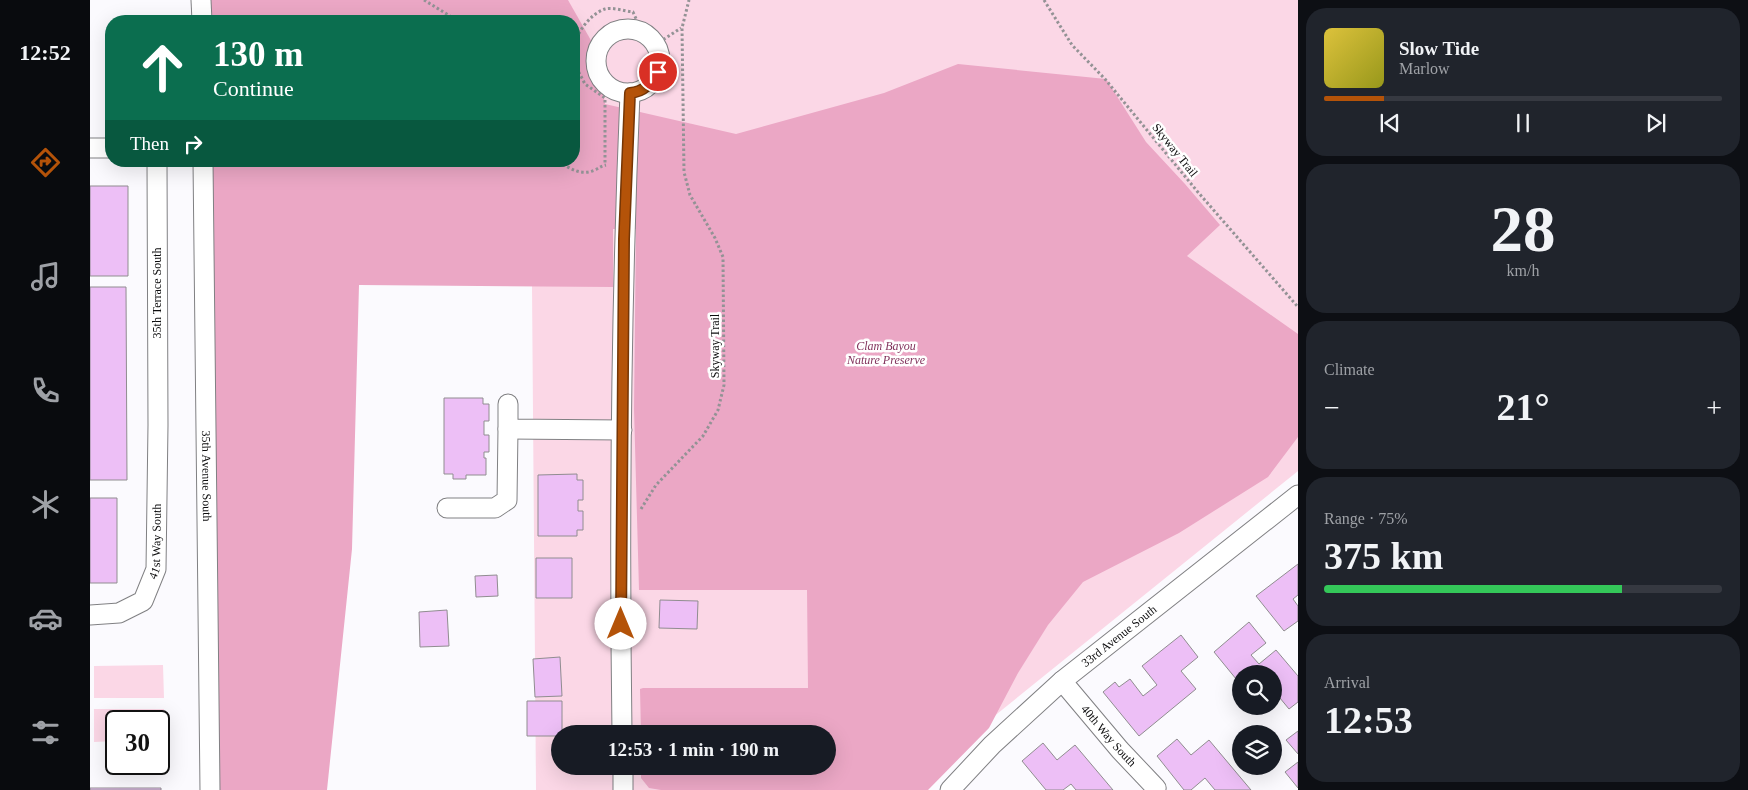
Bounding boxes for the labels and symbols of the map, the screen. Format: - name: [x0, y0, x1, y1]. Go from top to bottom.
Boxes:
- pin: [637, 51, 679, 93]
- street label: Skyway Trail: [1149, 121, 1201, 180]
- street label: 35th Terrace South: [150, 248, 164, 338]
- street label: Skyway Trail: [708, 313, 722, 378]
- park label: Clam Bayou Nature Preserve: [846, 339, 926, 367]
- street label: 35th Avenue South: [199, 430, 214, 522]
- street label: 41st Way South: [146, 504, 164, 581]
- position arrow: [594, 597, 646, 649]
- street label: 33rd Avenue South: [1079, 602, 1159, 670]
- street label: 40th Way South: [1078, 702, 1139, 770]
- speed limit sign: 30: [105, 710, 170, 775]

